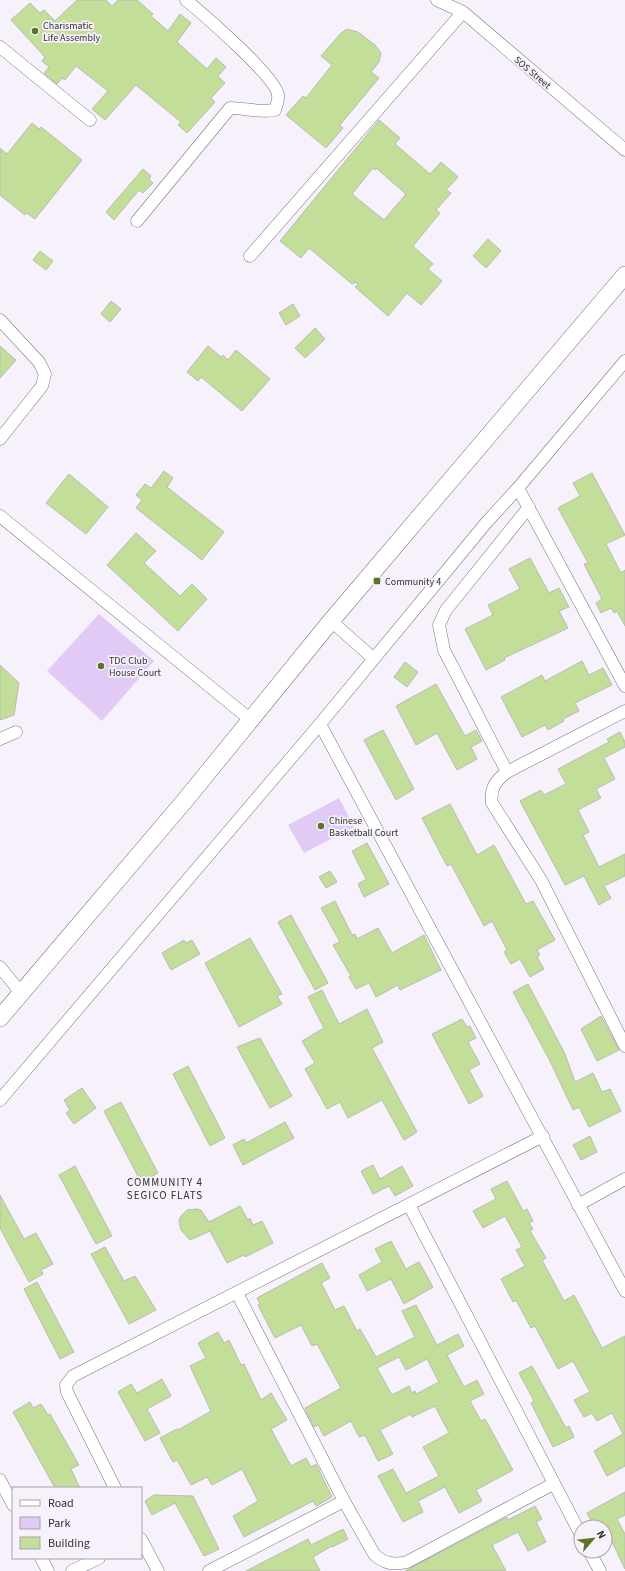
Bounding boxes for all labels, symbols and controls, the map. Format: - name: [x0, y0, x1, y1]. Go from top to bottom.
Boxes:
- place label: Charismatic Life Assembly: [43, 19, 100, 45]
- marker: Charismatic Life Assembly: [30, 26, 40, 36]
- street label: SOS Street: [511, 53, 554, 93]
- place label: Community 4: [385, 575, 441, 589]
- marker: Community 4: [372, 576, 382, 586]
- place label: TDC Club House Court: [109, 654, 162, 680]
- marker: TDC Club House Court: [96, 661, 106, 671]
- place label: Chinese Basketball Court: [329, 814, 399, 840]
- marker: Chinese Basketball Court: [316, 821, 326, 831]
- district label: COMMUNITY 4 SEGICO FLATS: [127, 1175, 203, 1203]
- legend: [12, 1487, 142, 1559]
- text: Road: [48, 1495, 74, 1512]
- text: Park: [48, 1515, 70, 1532]
- north arrow: [573, 1519, 613, 1559]
- text: N: [593, 1528, 610, 1541]
- text: Building: [48, 1535, 90, 1552]

